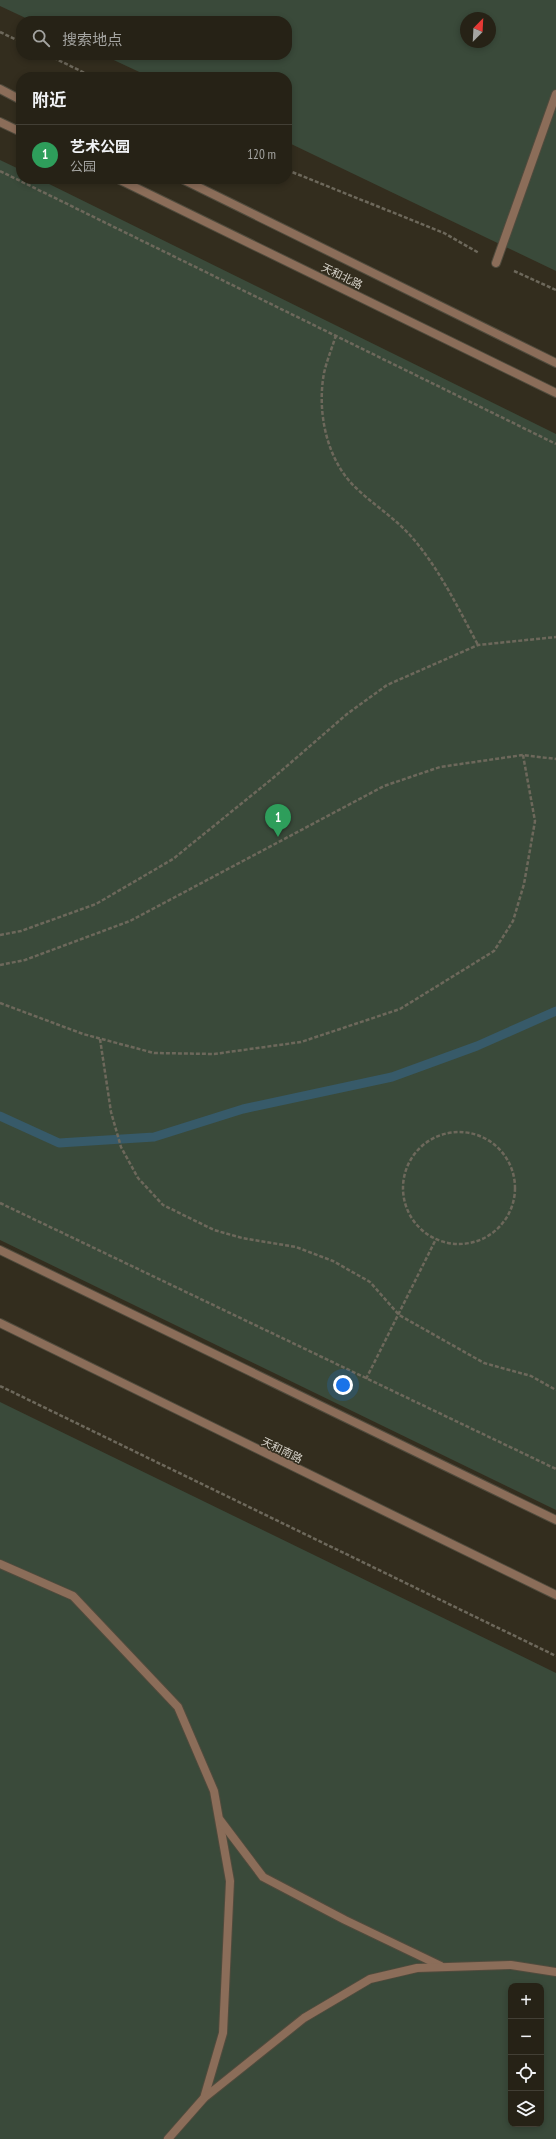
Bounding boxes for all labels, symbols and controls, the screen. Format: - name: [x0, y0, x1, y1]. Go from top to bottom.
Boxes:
- north arrow: [460, 12, 496, 48]
- search box: [16, 16, 292, 60]
- icon: search: [30, 27, 52, 49]
- text: 搜索地点: [62, 30, 122, 49]
- text: 附近: [32, 89, 66, 111]
- text: 艺术公园: [70, 137, 130, 156]
- text: 1: [42, 146, 48, 163]
- text: 120 m: [247, 146, 276, 163]
- text: 公园: [70, 158, 96, 175]
- street label: 天和北路: [319, 260, 365, 292]
- pin: 1: [265, 804, 291, 837]
- your location: [333, 1375, 353, 1395]
- street label: 天和南路: [259, 1434, 305, 1466]
- map controls: [508, 1983, 544, 2127]
- button: +: [508, 1983, 544, 2019]
- button: −: [508, 2019, 544, 2055]
- button: locate: [508, 2055, 544, 2091]
- button: layers: [508, 2091, 544, 2127]

